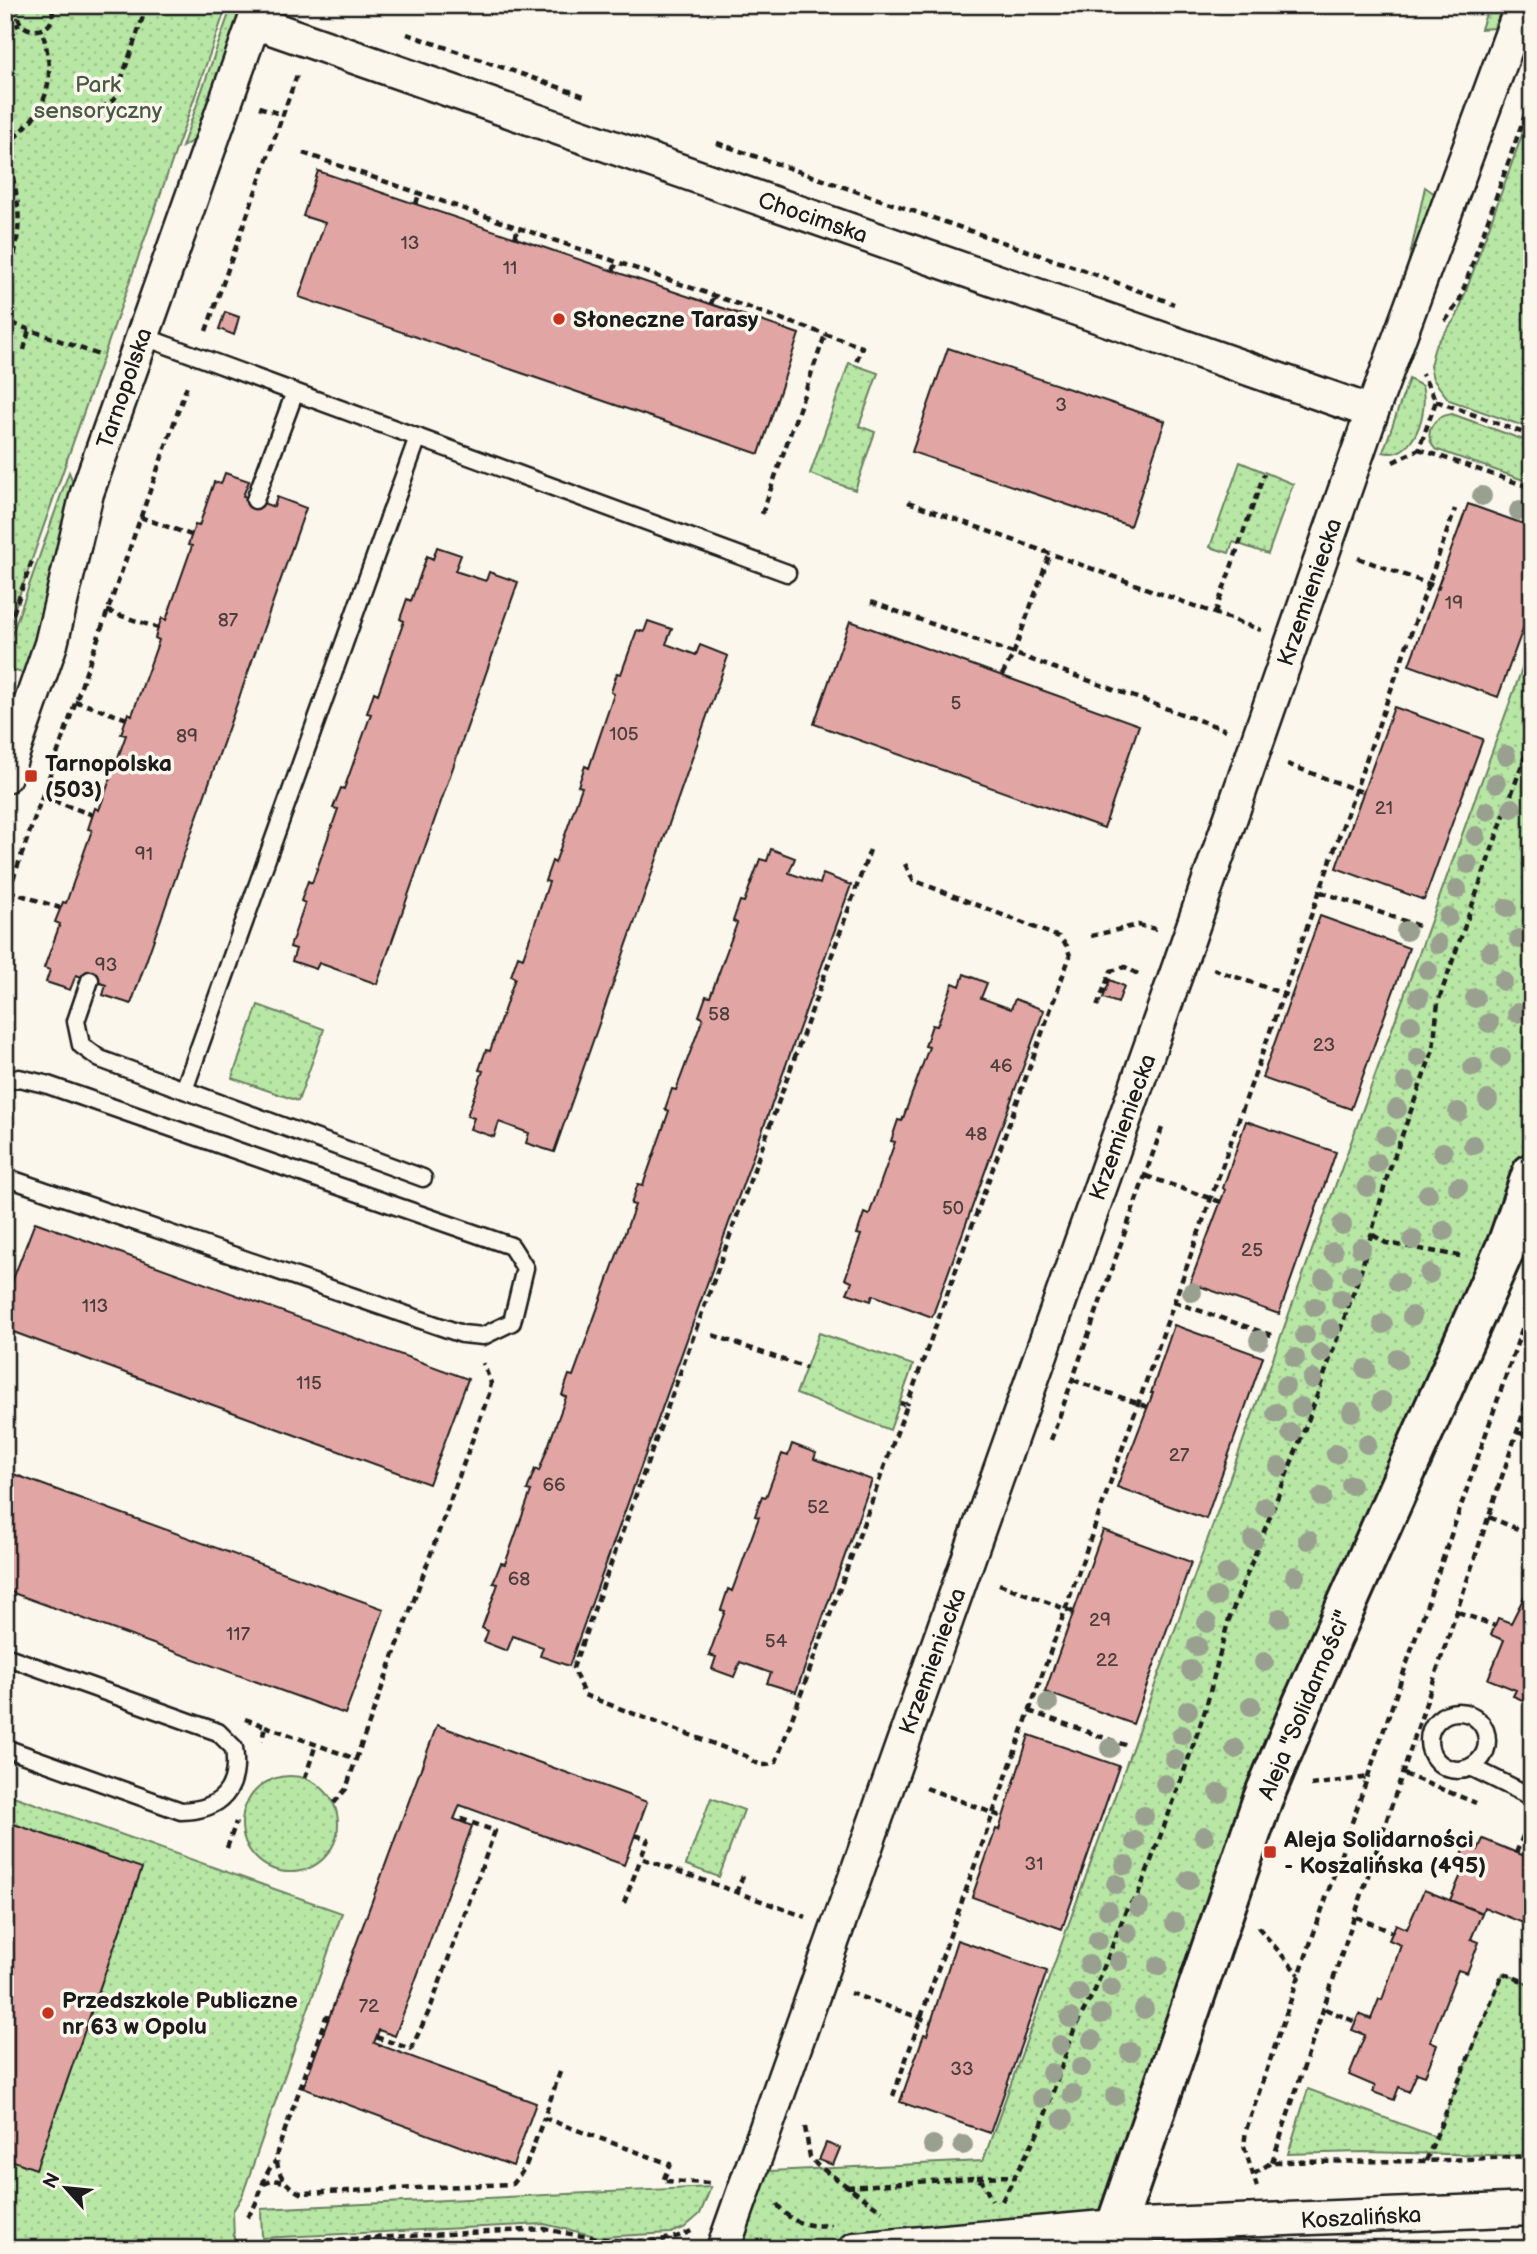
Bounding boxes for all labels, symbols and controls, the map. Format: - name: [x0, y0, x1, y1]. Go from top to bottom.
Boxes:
- park label: Park sensoryczny: [34, 71, 163, 125]
- street label: Chocimska: [754, 186, 871, 250]
- house number: 13: [400, 232, 420, 255]
- house number: 11: [503, 257, 517, 280]
- place label: Słoneczne Tarasy: [573, 306, 759, 334]
- marker: Słoneczne Tarasy: [551, 311, 567, 327]
- street label: Tarnopolska: [91, 324, 159, 452]
- house number: 3: [1055, 394, 1067, 417]
- street label: Krzemieniecka: [1272, 515, 1348, 670]
- house number: 19: [1445, 592, 1463, 615]
- house number: 87: [218, 609, 239, 632]
- house number: 5: [951, 692, 962, 715]
- house number: 105: [609, 723, 639, 746]
- house number: 89: [176, 725, 198, 748]
- place label: Tarnopolska (503): [45, 750, 172, 804]
- marker: Tarnopolska (503): [23, 768, 39, 784]
- house number: 21: [1375, 797, 1393, 820]
- house number: 91: [135, 843, 153, 866]
- house number: 93: [95, 954, 117, 977]
- house number: 58: [708, 1003, 730, 1026]
- house number: 23: [1313, 1034, 1335, 1057]
- street label: Krzemieniecka: [1083, 1050, 1162, 1204]
- house number: 46: [989, 1055, 1013, 1078]
- house number: 48: [965, 1123, 987, 1146]
- house number: 50: [942, 1197, 964, 1220]
- house number: 25: [1241, 1239, 1263, 1262]
- house number: 113: [82, 1295, 108, 1318]
- house number: 115: [296, 1372, 322, 1395]
- house number: 27: [1169, 1444, 1190, 1467]
- house number: 66: [542, 1474, 566, 1497]
- house number: 52: [807, 1496, 830, 1519]
- house number: 68: [508, 1568, 530, 1591]
- street label: Krzemieniecka: [893, 1584, 972, 1738]
- street label: Aleja "Solidarności": [1252, 1606, 1357, 1804]
- house number: 29: [1089, 1609, 1111, 1632]
- house number: 117: [226, 1623, 251, 1646]
- house number: 54: [765, 1630, 788, 1653]
- house number: 22: [1096, 1649, 1119, 1672]
- place label: Aleja Solidarności - Koszalińska (495): [1283, 1826, 1486, 1880]
- marker: Aleja Solidarności - Koszalińska (495): [1262, 1844, 1278, 1860]
- house number: 31: [1024, 1853, 1044, 1876]
- place label: Przedszkole Publiczne nr 63 w Opolu: [62, 1987, 298, 2041]
- house number: 72: [359, 1995, 380, 2018]
- marker: Przedszkole Publiczne nr 63 w Opolu: [40, 2005, 56, 2021]
- house number: 33: [950, 2058, 974, 2081]
- north arrow: [32, 2152, 102, 2222]
- text: N: [39, 2169, 66, 2193]
- street label: Koszalińska: [1300, 2201, 1422, 2235]

